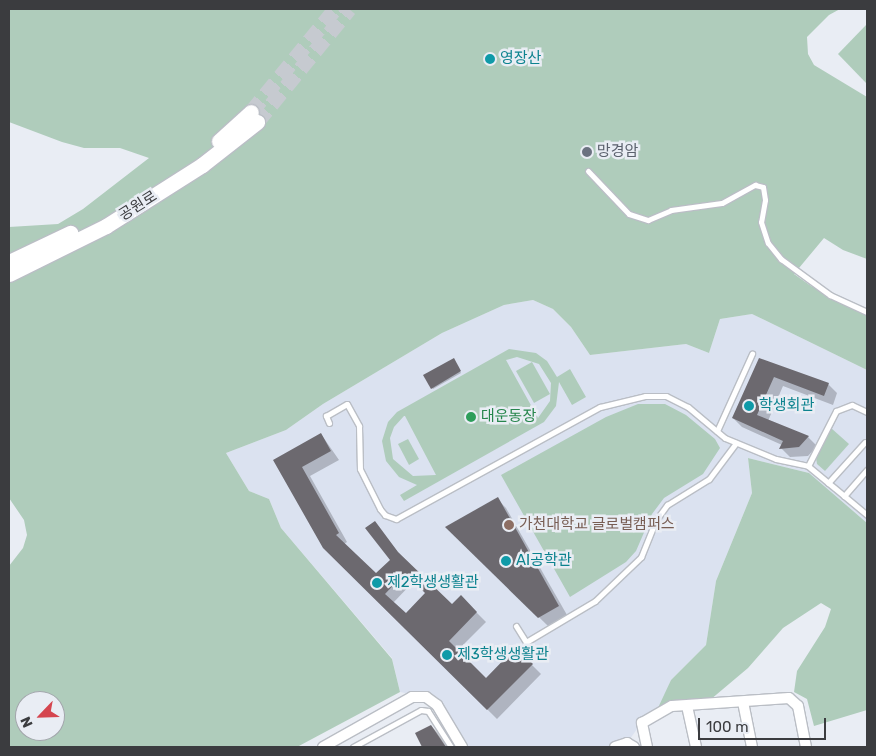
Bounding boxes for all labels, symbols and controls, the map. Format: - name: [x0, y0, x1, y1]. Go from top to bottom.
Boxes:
- place label: 영장산: [500, 50, 541, 68]
- marker: 영장산: [484, 53, 496, 65]
- place label: 망경암: [597, 143, 638, 161]
- marker: 망경암: [581, 146, 593, 158]
- street label: 공원로: [116, 187, 160, 225]
- place label: 학생회관: [759, 397, 814, 415]
- marker: 학생회관: [743, 400, 755, 412]
- place label: 대운동장: [481, 408, 536, 426]
- marker: 대운동장: [465, 411, 477, 423]
- place label: 가천대학교 글로벌캠퍼스: [519, 516, 674, 534]
- marker: 가천대학교 글로벌캠퍼스: [503, 519, 515, 531]
- place label: AI공학관: [516, 552, 572, 570]
- marker: AI공학관: [500, 555, 512, 567]
- place label: 제2학생생활관: [387, 574, 479, 592]
- marker: 제2학생생활관: [371, 577, 383, 589]
- place label: 제3학생생활관: [457, 646, 549, 664]
- marker: 제3학생생활관: [441, 649, 453, 661]
- north arrow: [15, 691, 65, 741]
- scale bar: [701, 708, 828, 740]
- text: N: [17, 714, 37, 730]
- text: 100 m: [706, 718, 748, 736]

